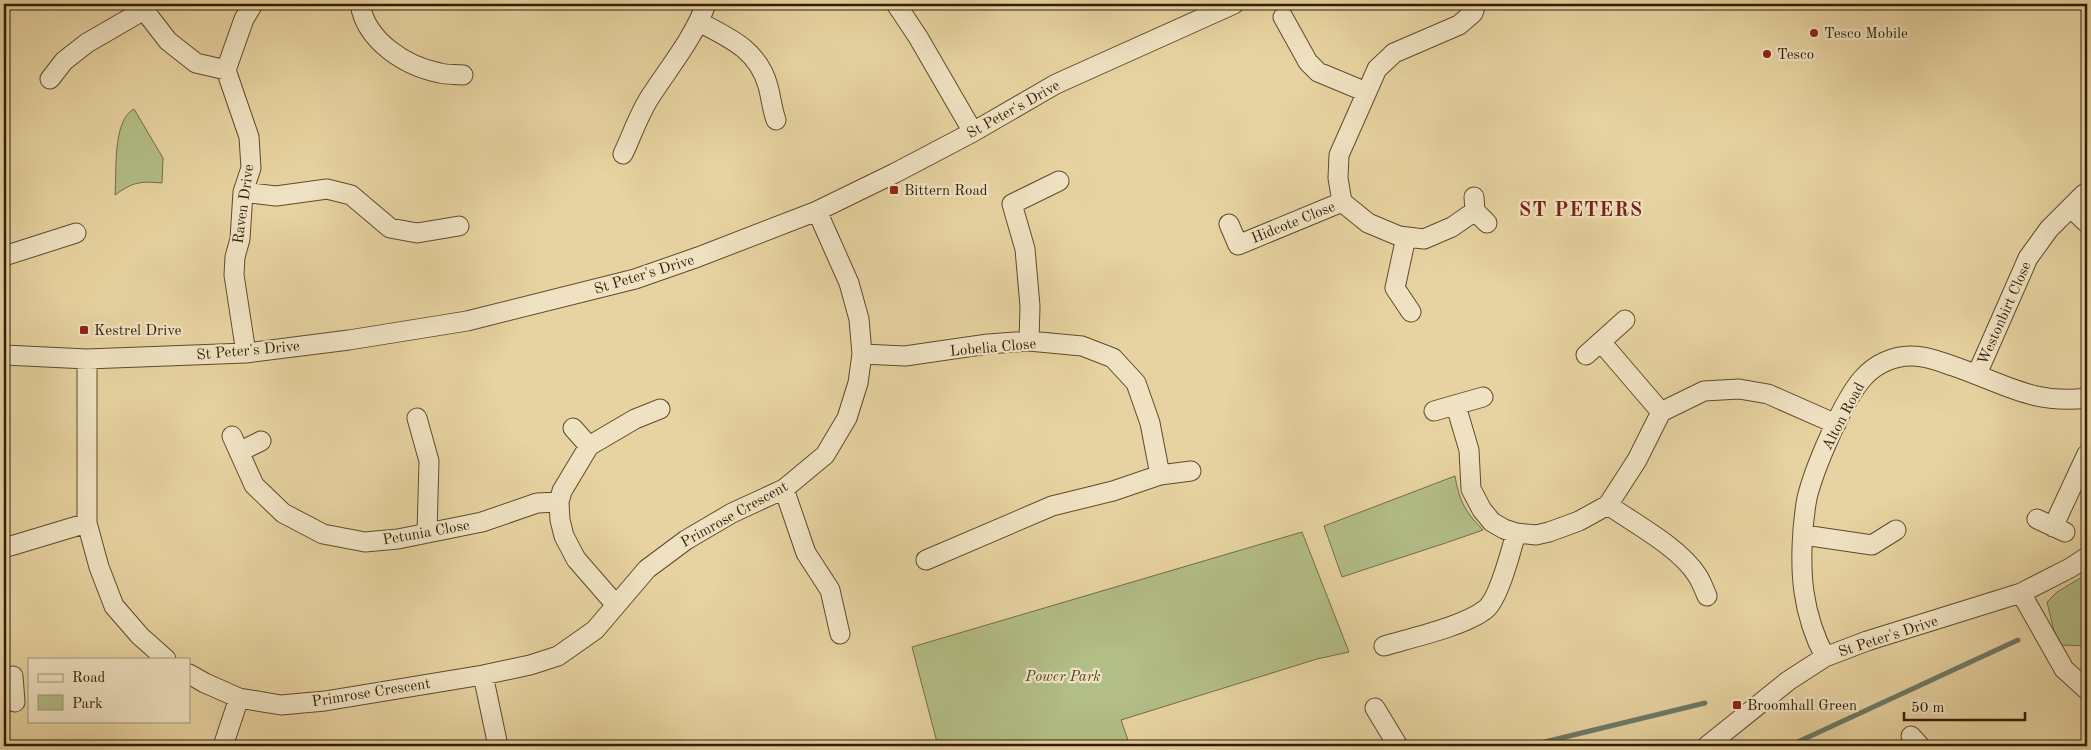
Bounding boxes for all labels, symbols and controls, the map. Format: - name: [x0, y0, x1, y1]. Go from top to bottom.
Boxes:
- marker: Tesco Mobile: [1808, 27, 1820, 39]
- place label: Tesco Mobile: [1824, 27, 1908, 42]
- marker: Tesco: [1761, 48, 1773, 60]
- place label: Tesco: [1777, 48, 1814, 63]
- street label: St Peter's Drive: [965, 79, 1063, 142]
- street label: Raven Drive: [231, 163, 258, 245]
- marker: Bittern Road: [888, 184, 900, 196]
- place label: Bittern Road: [904, 184, 988, 199]
- street label: Hidcote Close: [1249, 200, 1338, 247]
- district label: ST PETERS: [1519, 201, 1643, 221]
- street label: St Peter's Drive: [593, 253, 696, 298]
- street label: Westonbirt Close: [1976, 260, 2035, 367]
- marker: Kestrel Drive: [78, 324, 90, 336]
- place label: Kestrel Drive: [94, 324, 181, 339]
- street label: Lobelia Close: [949, 337, 1037, 360]
- street label: St Peter's Drive: [196, 339, 301, 363]
- street label: Alton Road: [1820, 380, 1868, 453]
- street label: Primrose Crescent: [679, 480, 791, 551]
- street label: Petunia Close: [381, 518, 471, 549]
- street label: St Peter's Drive: [1837, 614, 1940, 661]
- legend: [28, 658, 190, 722]
- park label: Power Park: [1024, 670, 1101, 685]
- text: Road: [72, 671, 106, 686]
- street label: Primrose Crescent: [311, 677, 432, 710]
- scale bar: [1904, 690, 2025, 722]
- text: Park: [72, 697, 103, 712]
- marker: Broomhall Green: [1731, 699, 1743, 711]
- place label: Broomhall Green: [1747, 699, 1857, 714]
- text: 50 m: [1911, 701, 1945, 716]

